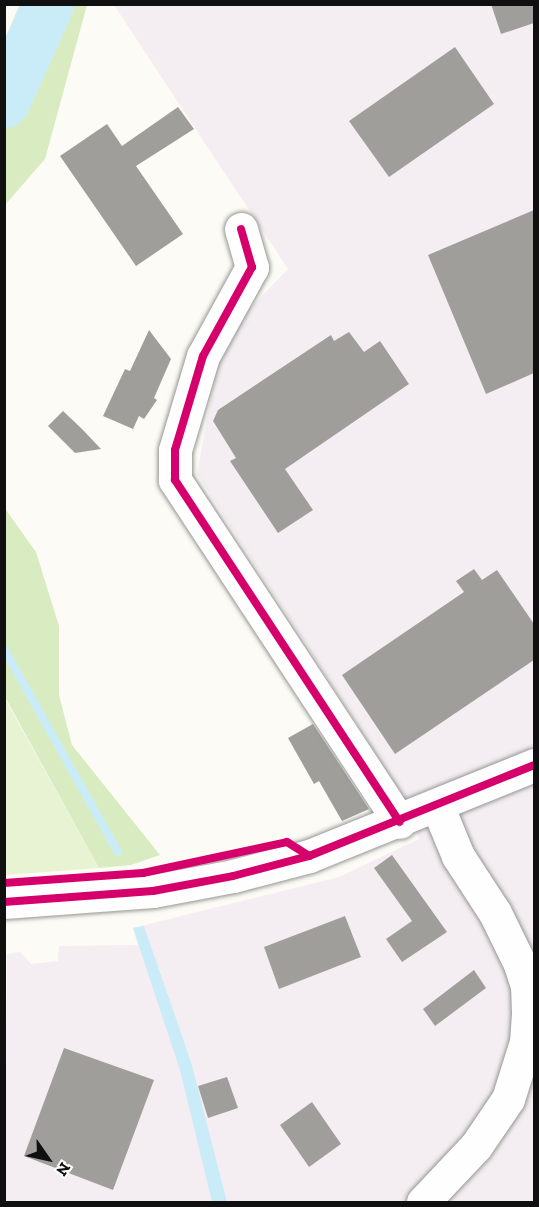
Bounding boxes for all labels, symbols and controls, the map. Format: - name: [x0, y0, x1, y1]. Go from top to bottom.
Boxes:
- north arrow: [18, 1129, 78, 1189]
- text: N: [52, 1159, 75, 1180]

